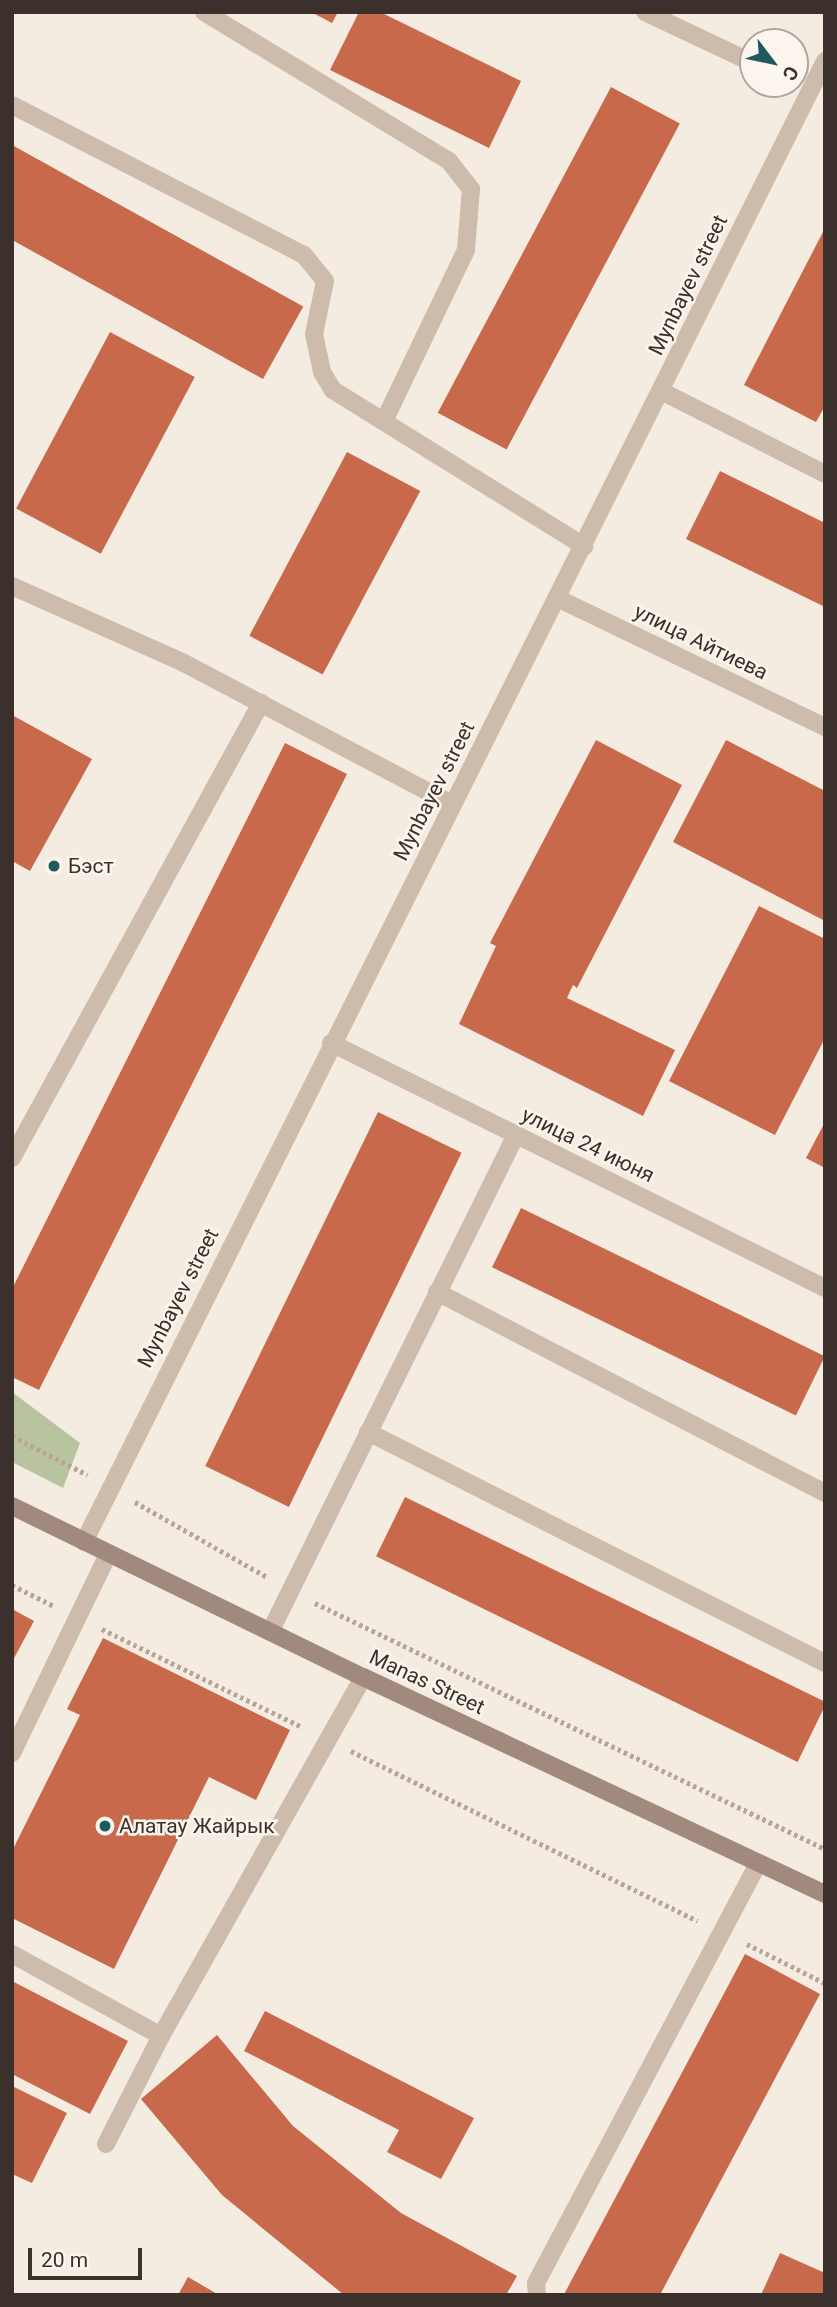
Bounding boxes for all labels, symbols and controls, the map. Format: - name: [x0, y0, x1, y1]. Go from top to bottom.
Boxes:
- north arrow: [739, 28, 809, 98]
- text: С: [777, 62, 804, 85]
- street label: Mynbayev street: [643, 211, 733, 359]
- street label: улица Айтиева: [630, 599, 772, 685]
- street label: Mynbayev street: [388, 717, 480, 865]
- place label: Бэст: [68, 853, 114, 879]
- marker: Бэст: [46, 858, 62, 874]
- street label: улица 24 июня: [518, 1102, 658, 1188]
- street label: Mynbayev street: [132, 1224, 224, 1372]
- street label: Manas Street: [365, 1644, 489, 1720]
- place label: Алатау Жайрык: [119, 1813, 275, 1839]
- marker: Алатау Жайрык: [97, 1818, 113, 1834]
- scale bar: [32, 2234, 145, 2278]
- text: 20 m: [41, 2248, 88, 2272]

